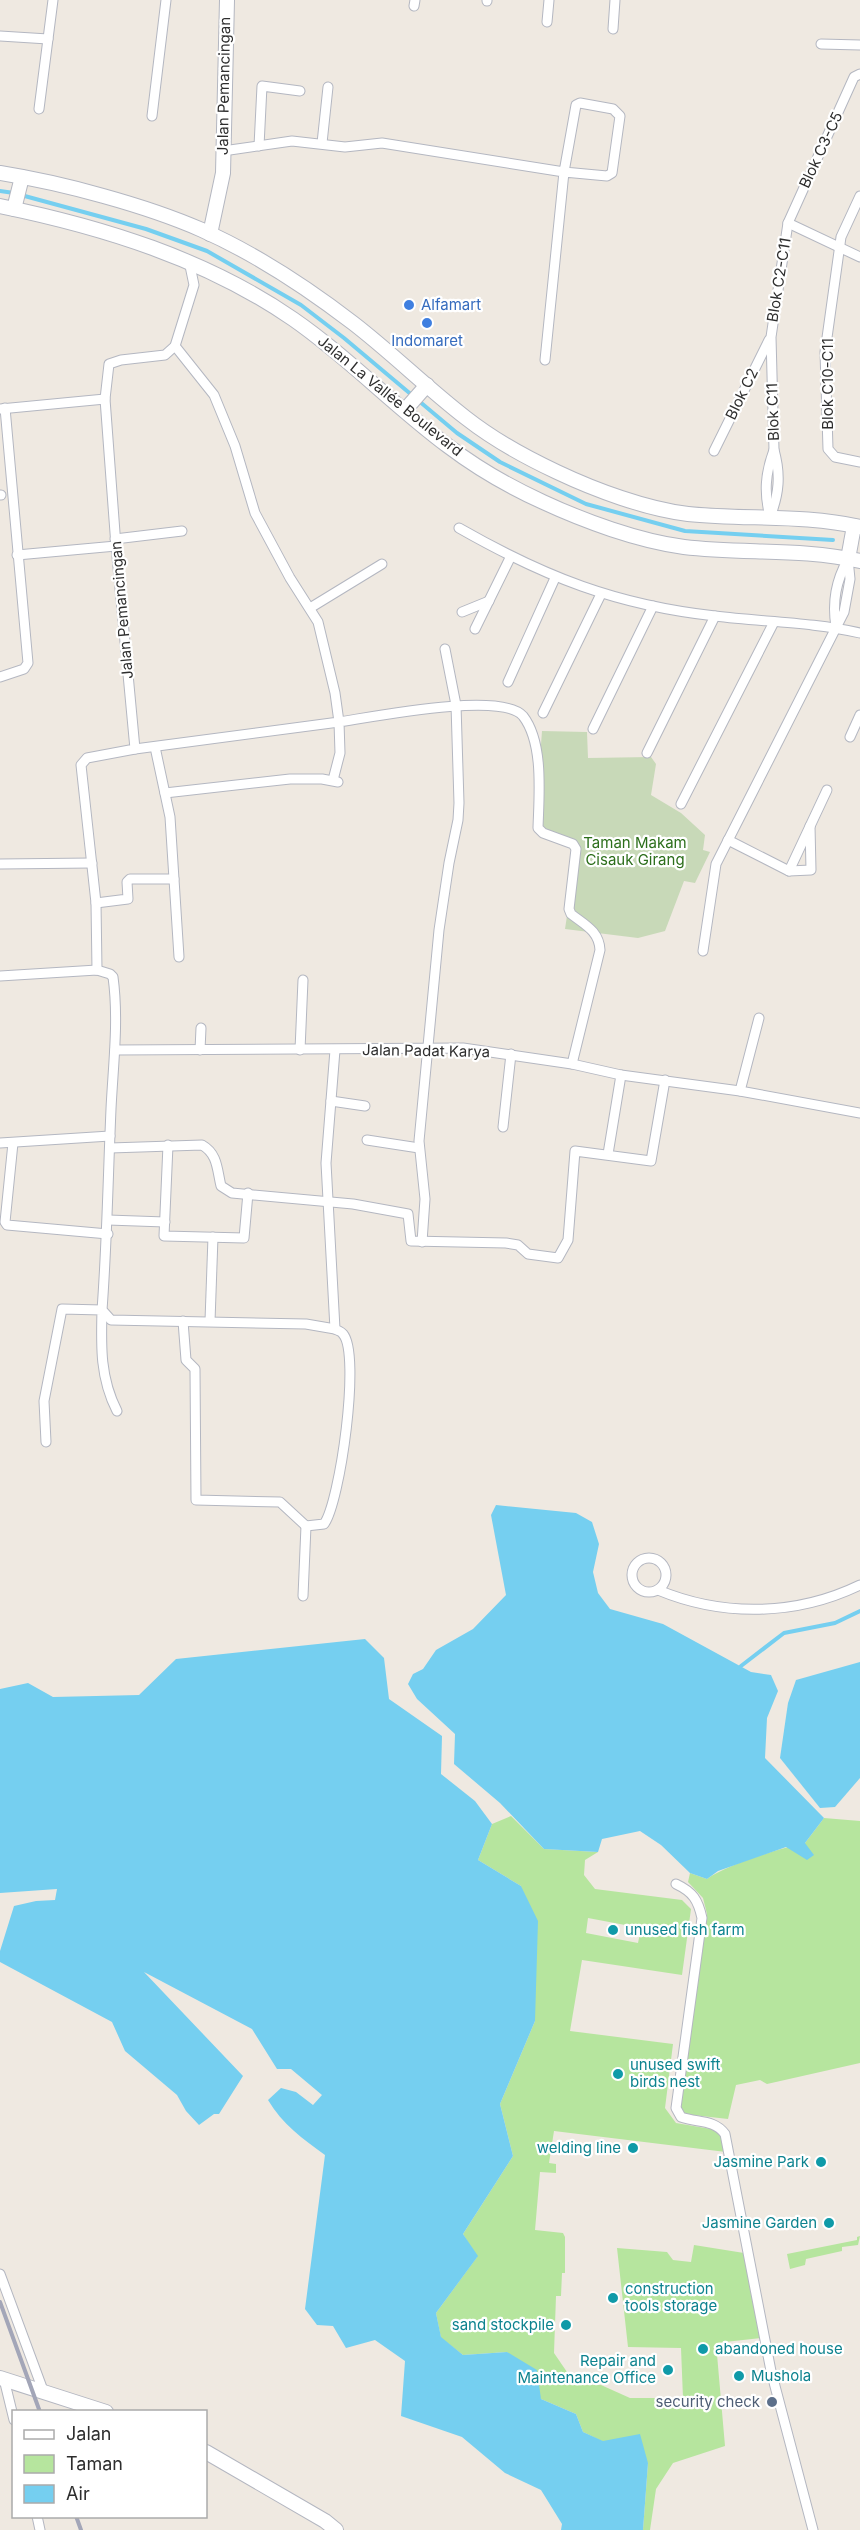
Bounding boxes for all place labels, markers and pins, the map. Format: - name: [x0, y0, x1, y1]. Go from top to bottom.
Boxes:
- place label: Alfamart: [421, 295, 481, 314]
- marker: Alfamart: [402, 298, 416, 312]
- marker: Indomaret: [420, 316, 434, 330]
- place label: Indomaret: [391, 331, 463, 350]
- place label: unused fish farm: [625, 1920, 745, 1939]
- marker: unused fish farm: [606, 1923, 620, 1937]
- place label: unused swift birds nest: [630, 2055, 721, 2091]
- marker: unused swift birds nest: [611, 2067, 625, 2081]
- place label: welding line: [537, 2138, 621, 2157]
- marker: welding line: [626, 2141, 640, 2155]
- place label: Jasmine Park: [713, 2152, 810, 2171]
- marker: Jasmine Park: [814, 2155, 828, 2169]
- place label: Jasmine Garden: [702, 2213, 817, 2232]
- marker: Jasmine Garden: [822, 2216, 836, 2230]
- place label: construction tools storage: [625, 2279, 717, 2315]
- marker: construction tools storage: [606, 2291, 620, 2305]
- place label: sand stockpile: [452, 2315, 554, 2334]
- marker: sand stockpile: [559, 2318, 573, 2332]
- place label: abandoned house: [715, 2339, 843, 2358]
- marker: abandoned house: [696, 2342, 710, 2356]
- place label: Repair and Maintenance Office: [517, 2351, 656, 2387]
- marker: Repair and Maintenance Office: [661, 2363, 675, 2377]
- place label: Mushola: [751, 2366, 811, 2385]
- marker: Mushola: [732, 2369, 746, 2383]
- place label: security check: [656, 2392, 761, 2411]
- marker: security check: [765, 2395, 779, 2409]

